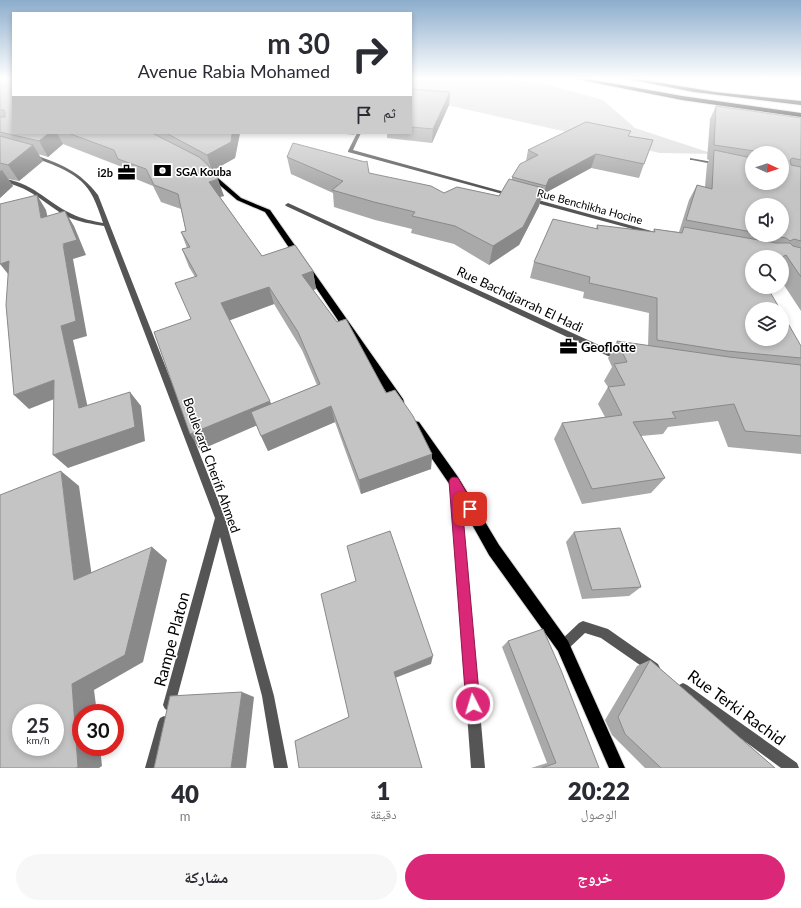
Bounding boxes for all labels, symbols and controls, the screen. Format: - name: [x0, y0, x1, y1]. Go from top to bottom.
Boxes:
- text: 30 m: [267, 26, 330, 60]
- icon: right: [344, 28, 396, 80]
- text: Avenue Rabia Mohamed: [138, 60, 330, 82]
- text: ثم: [383, 103, 396, 121]
- icon: arrive: [353, 104, 375, 126]
- north arrow: [745, 146, 789, 190]
- map controls: [745, 146, 789, 346]
- bank icon: SGA Kouba: [153, 161, 173, 181]
- office icon: i2b: [116, 162, 136, 182]
- place label: SGA Kouba: [176, 165, 231, 178]
- place label: i2b: [98, 166, 113, 179]
- street label: Rue Benchikha Hocine: [536, 186, 644, 226]
- button: sound: [745, 198, 789, 242]
- button: search: [745, 250, 789, 294]
- street label: Rue Bachdjarrah El Hadi: [454, 263, 586, 335]
- button: layers: [745, 302, 789, 346]
- office icon: Geoflotte: [558, 337, 578, 357]
- place label: Geoflotte: [581, 339, 636, 355]
- street label: Boulevard Cherifi Ahmed: [180, 395, 244, 535]
- pin: [453, 492, 487, 526]
- icon: arrive: [459, 498, 481, 520]
- street label: Rampe Platon: [149, 589, 193, 689]
- street label: Rue Terki Rachid: [685, 665, 789, 749]
- position arrow: [452, 683, 494, 725]
- speed limit sign: 30: [72, 704, 124, 756]
- text: 25: [26, 713, 50, 737]
- text: km/h: [26, 734, 50, 746]
- text: 1: [376, 776, 390, 805]
- text: 20:22: [568, 776, 630, 805]
- text: 40: [171, 779, 199, 808]
- text: دقيقة: [370, 806, 397, 822]
- text: الوصول: [581, 806, 617, 822]
- text: m: [180, 808, 190, 824]
- button: مشاركة: [16, 854, 397, 900]
- button: خروج: [405, 854, 785, 900]

